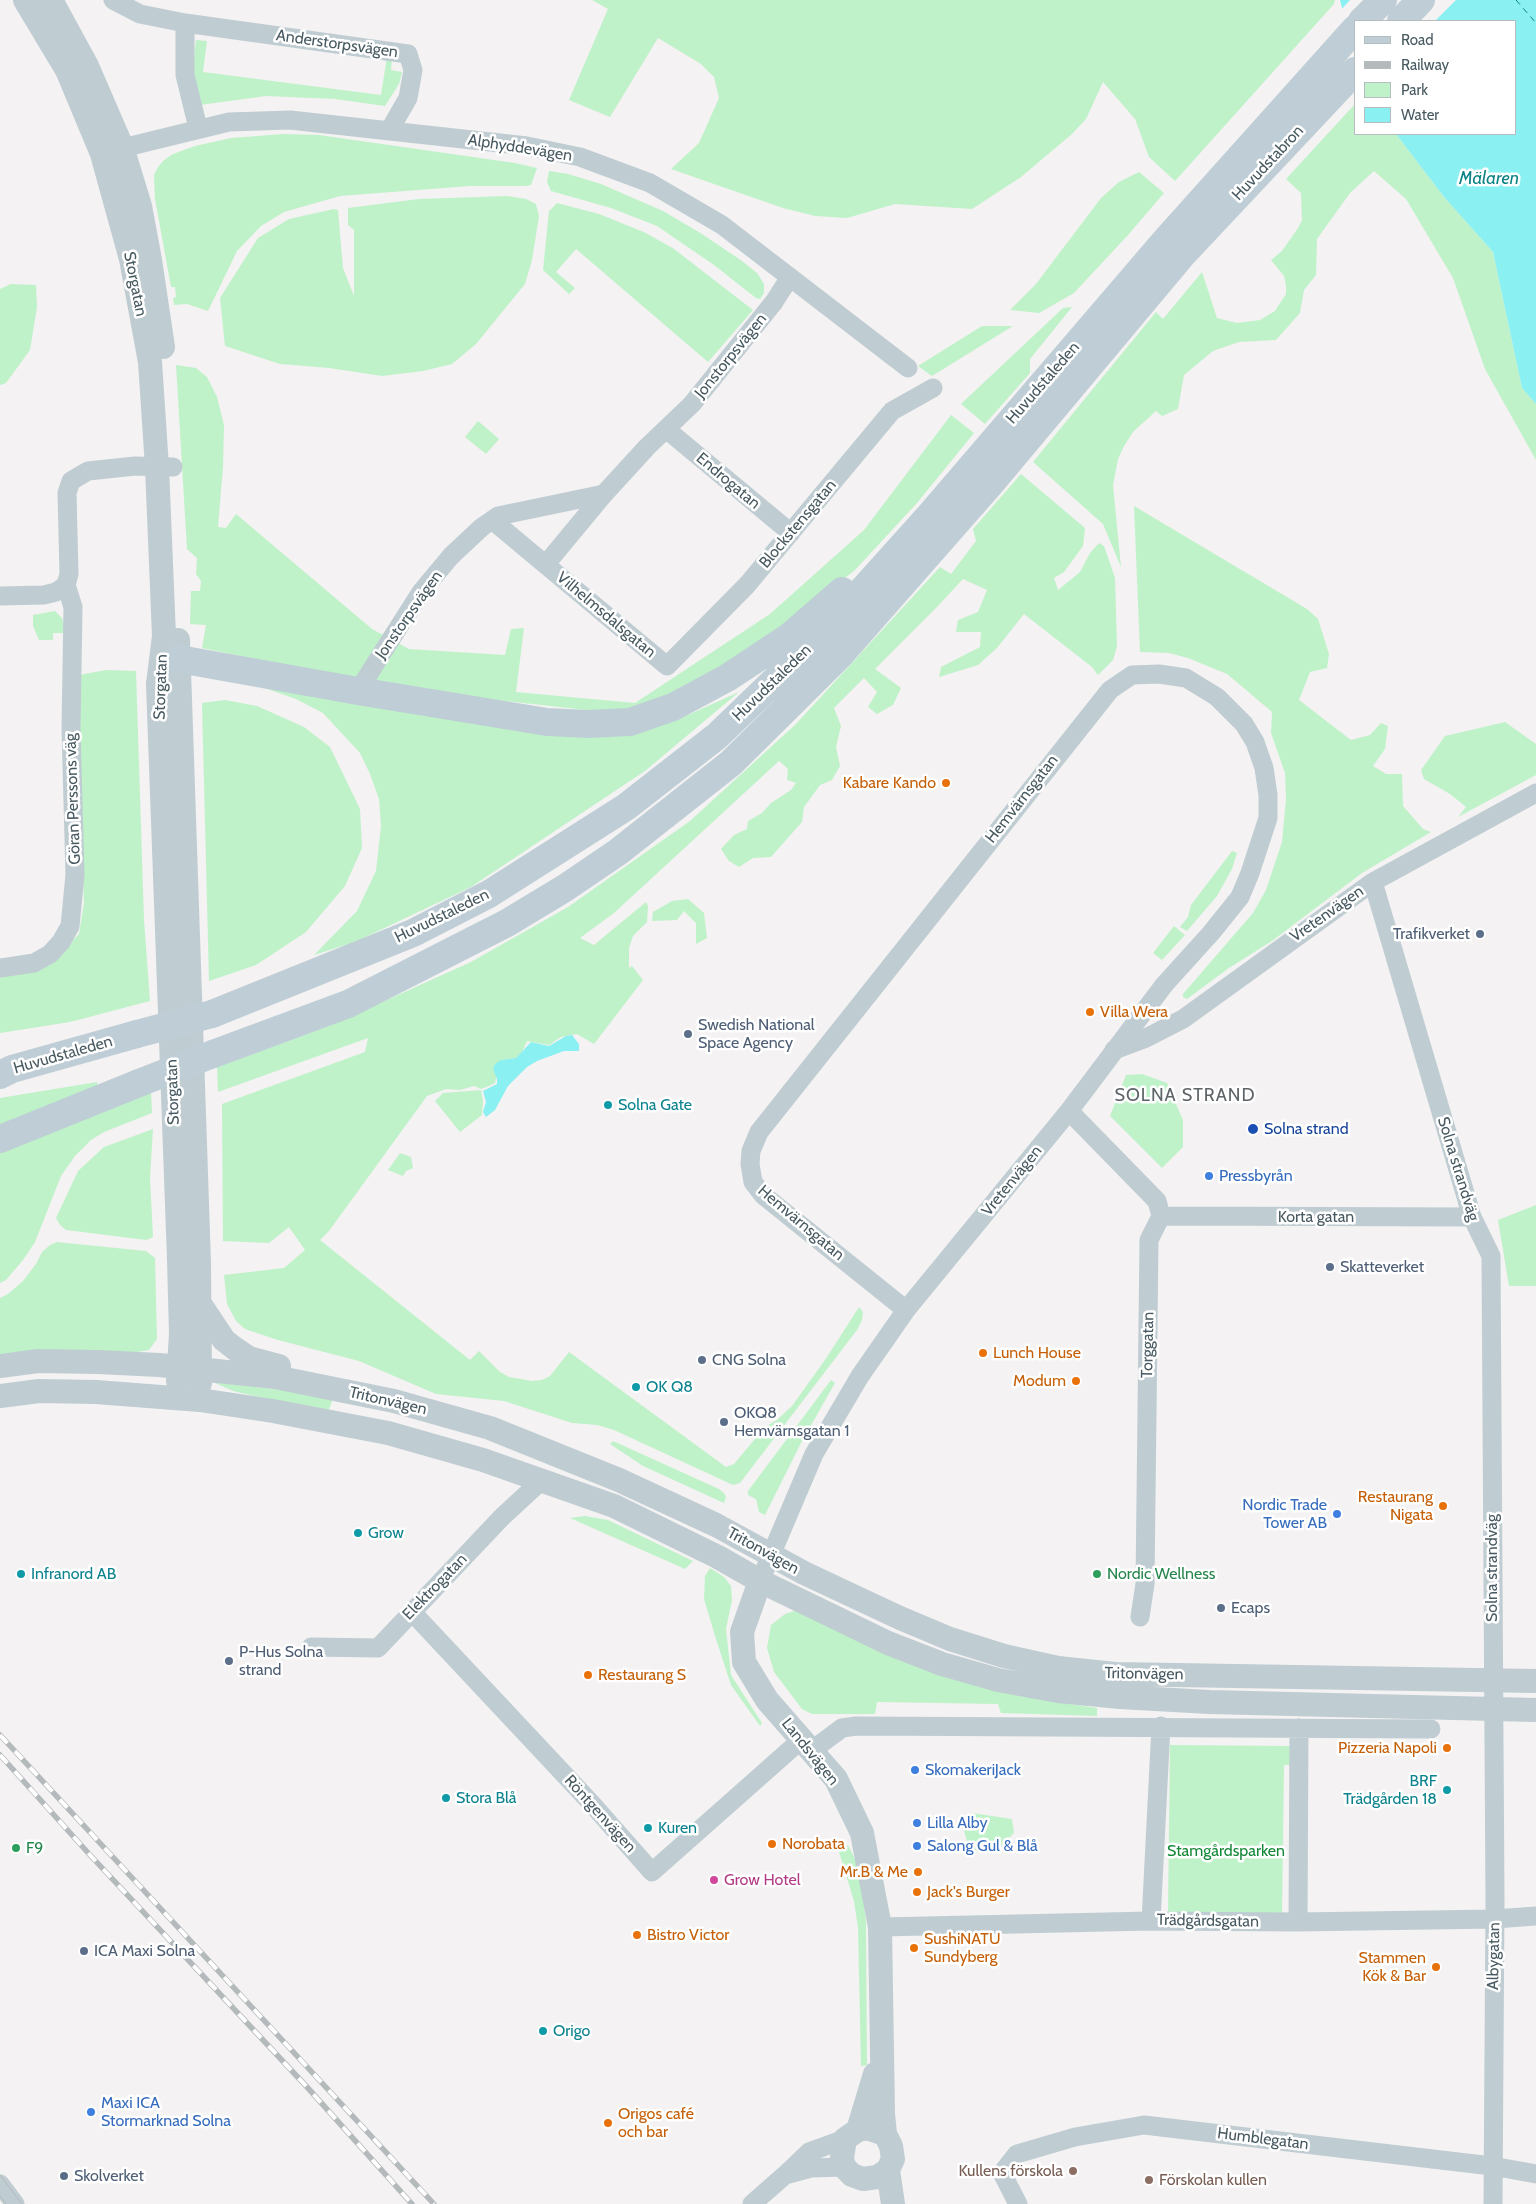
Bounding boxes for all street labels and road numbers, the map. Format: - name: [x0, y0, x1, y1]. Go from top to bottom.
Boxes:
- street label: Anderstorpsvägen: [275, 26, 399, 62]
- street label: Huvudstabron: [1228, 121, 1308, 205]
- street label: Alphyddevägen: [467, 130, 573, 166]
- street label: Storgatan: [119, 250, 151, 318]
- street label: Jonstorpsvägen: [691, 310, 771, 402]
- street label: Huvudstaleden: [1002, 338, 1084, 428]
- street label: Endrogatan: [692, 449, 764, 513]
- street label: Blockstensgatan: [755, 476, 841, 572]
- street label: Jonstorpsvägen: [371, 567, 447, 663]
- street label: Vilhelmsdalsgatan: [553, 568, 659, 662]
- street label: Huvudstaleden: [729, 641, 815, 725]
- street label: Storgatan: [150, 654, 172, 720]
- street label: Göran Perssons väg: [61, 733, 85, 865]
- street label: Hemvärnsgatan: [982, 751, 1062, 847]
- street label: Vretenvägen: [1287, 882, 1367, 946]
- street label: Huvudstaleden: [392, 885, 492, 947]
- street label: Huvudstaleden: [11, 1032, 115, 1078]
- street label: Storgatan: [162, 1059, 184, 1125]
- street label: Solna strandväg: [1433, 1115, 1483, 1223]
- street label: Vretenvägen: [978, 1142, 1046, 1220]
- street label: Hemvärnsgatan: [754, 1181, 848, 1265]
- street label: Korta gatan: [1278, 1207, 1354, 1227]
- street label: Torggatan: [1138, 1312, 1158, 1378]
- street label: Tritonvägen: [347, 1383, 429, 1419]
- street label: Solna strandväg: [1482, 1514, 1502, 1622]
- street label: Tritonvägen: [724, 1523, 802, 1579]
- street label: Elektrogatan: [399, 1550, 471, 1624]
- street label: Tritonvägen: [1104, 1664, 1184, 1684]
- street label: Landsvägen: [777, 1715, 843, 1789]
- street label: Röntgenvägen: [560, 1771, 640, 1857]
- street label: Trädgårdsgatan: [1157, 1911, 1259, 1931]
- street label: Albygatan: [1484, 1922, 1504, 1990]
- street label: Humblegatan: [1216, 2124, 1310, 2154]

